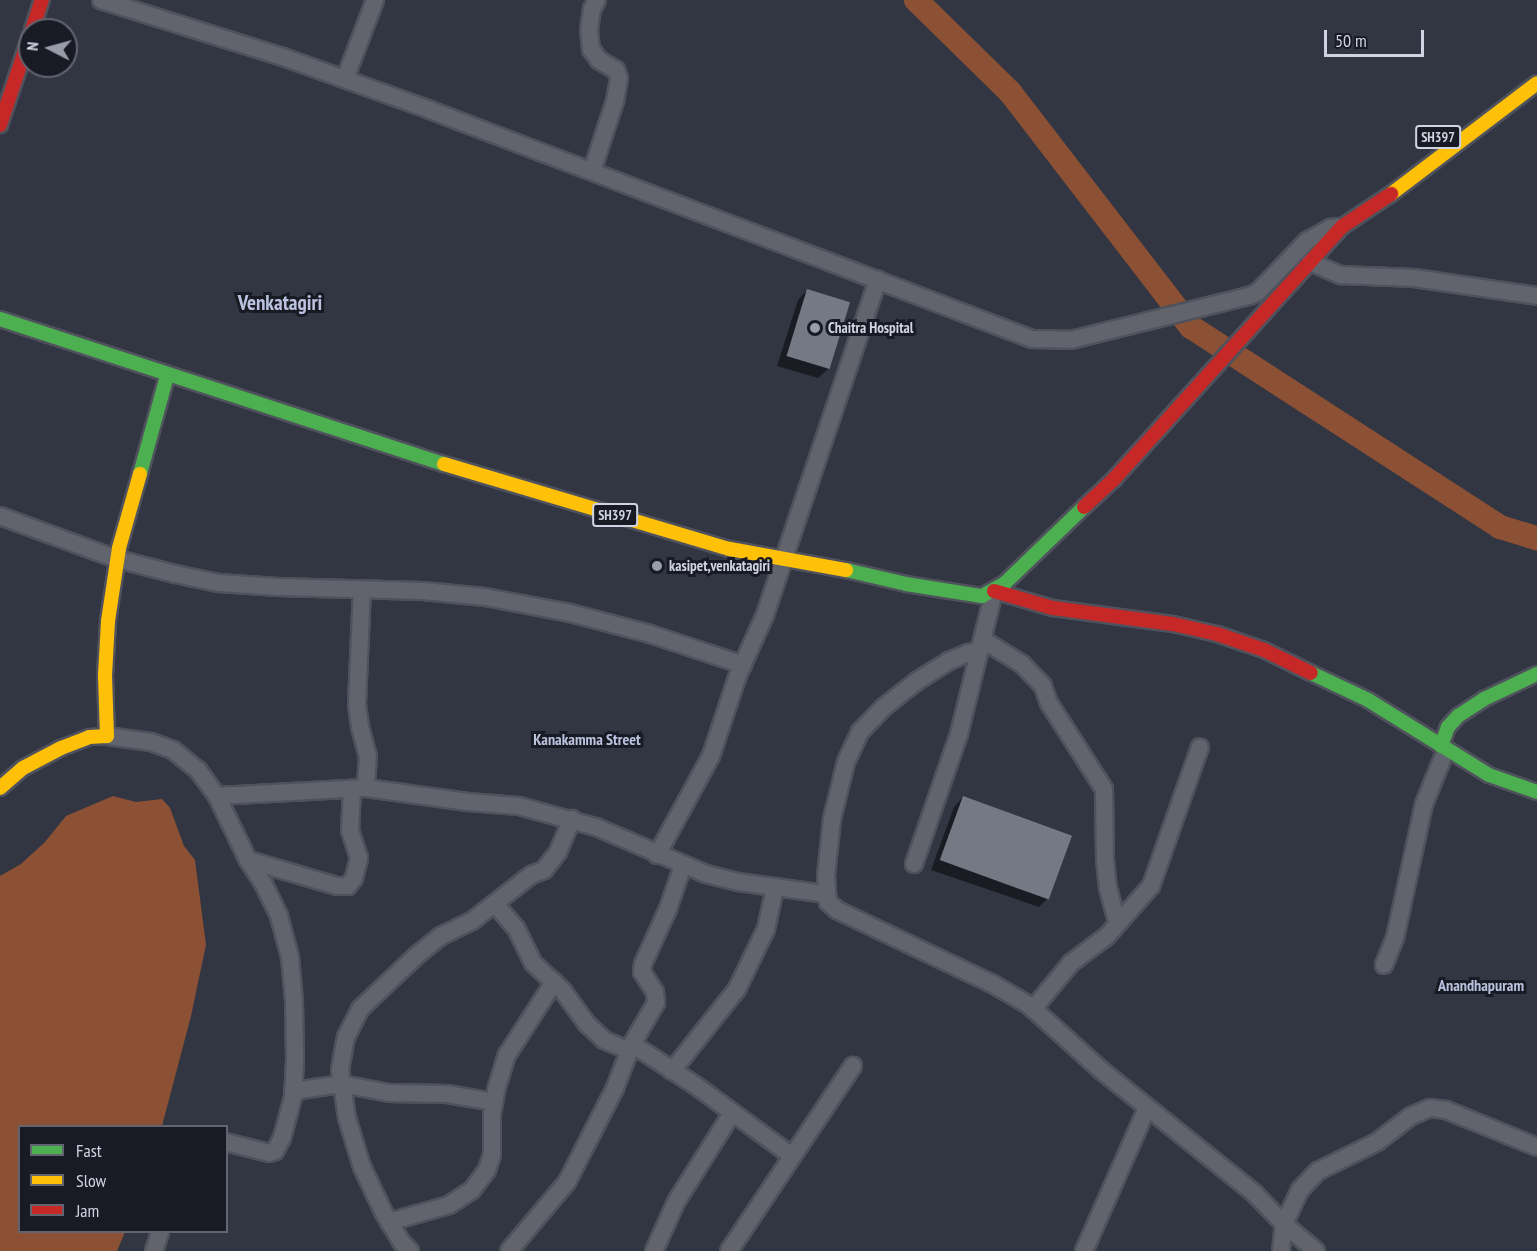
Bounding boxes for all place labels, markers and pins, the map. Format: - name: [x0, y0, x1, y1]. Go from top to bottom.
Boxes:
- marker: Chaitra Hospital: [806, 319, 824, 337]
- place label: Chaitra Hospital: [828, 319, 913, 337]
- place label: kasipet,venkatagiri: [669, 557, 770, 575]
- marker: kasipet,venkatagiri: [650, 559, 664, 573]

